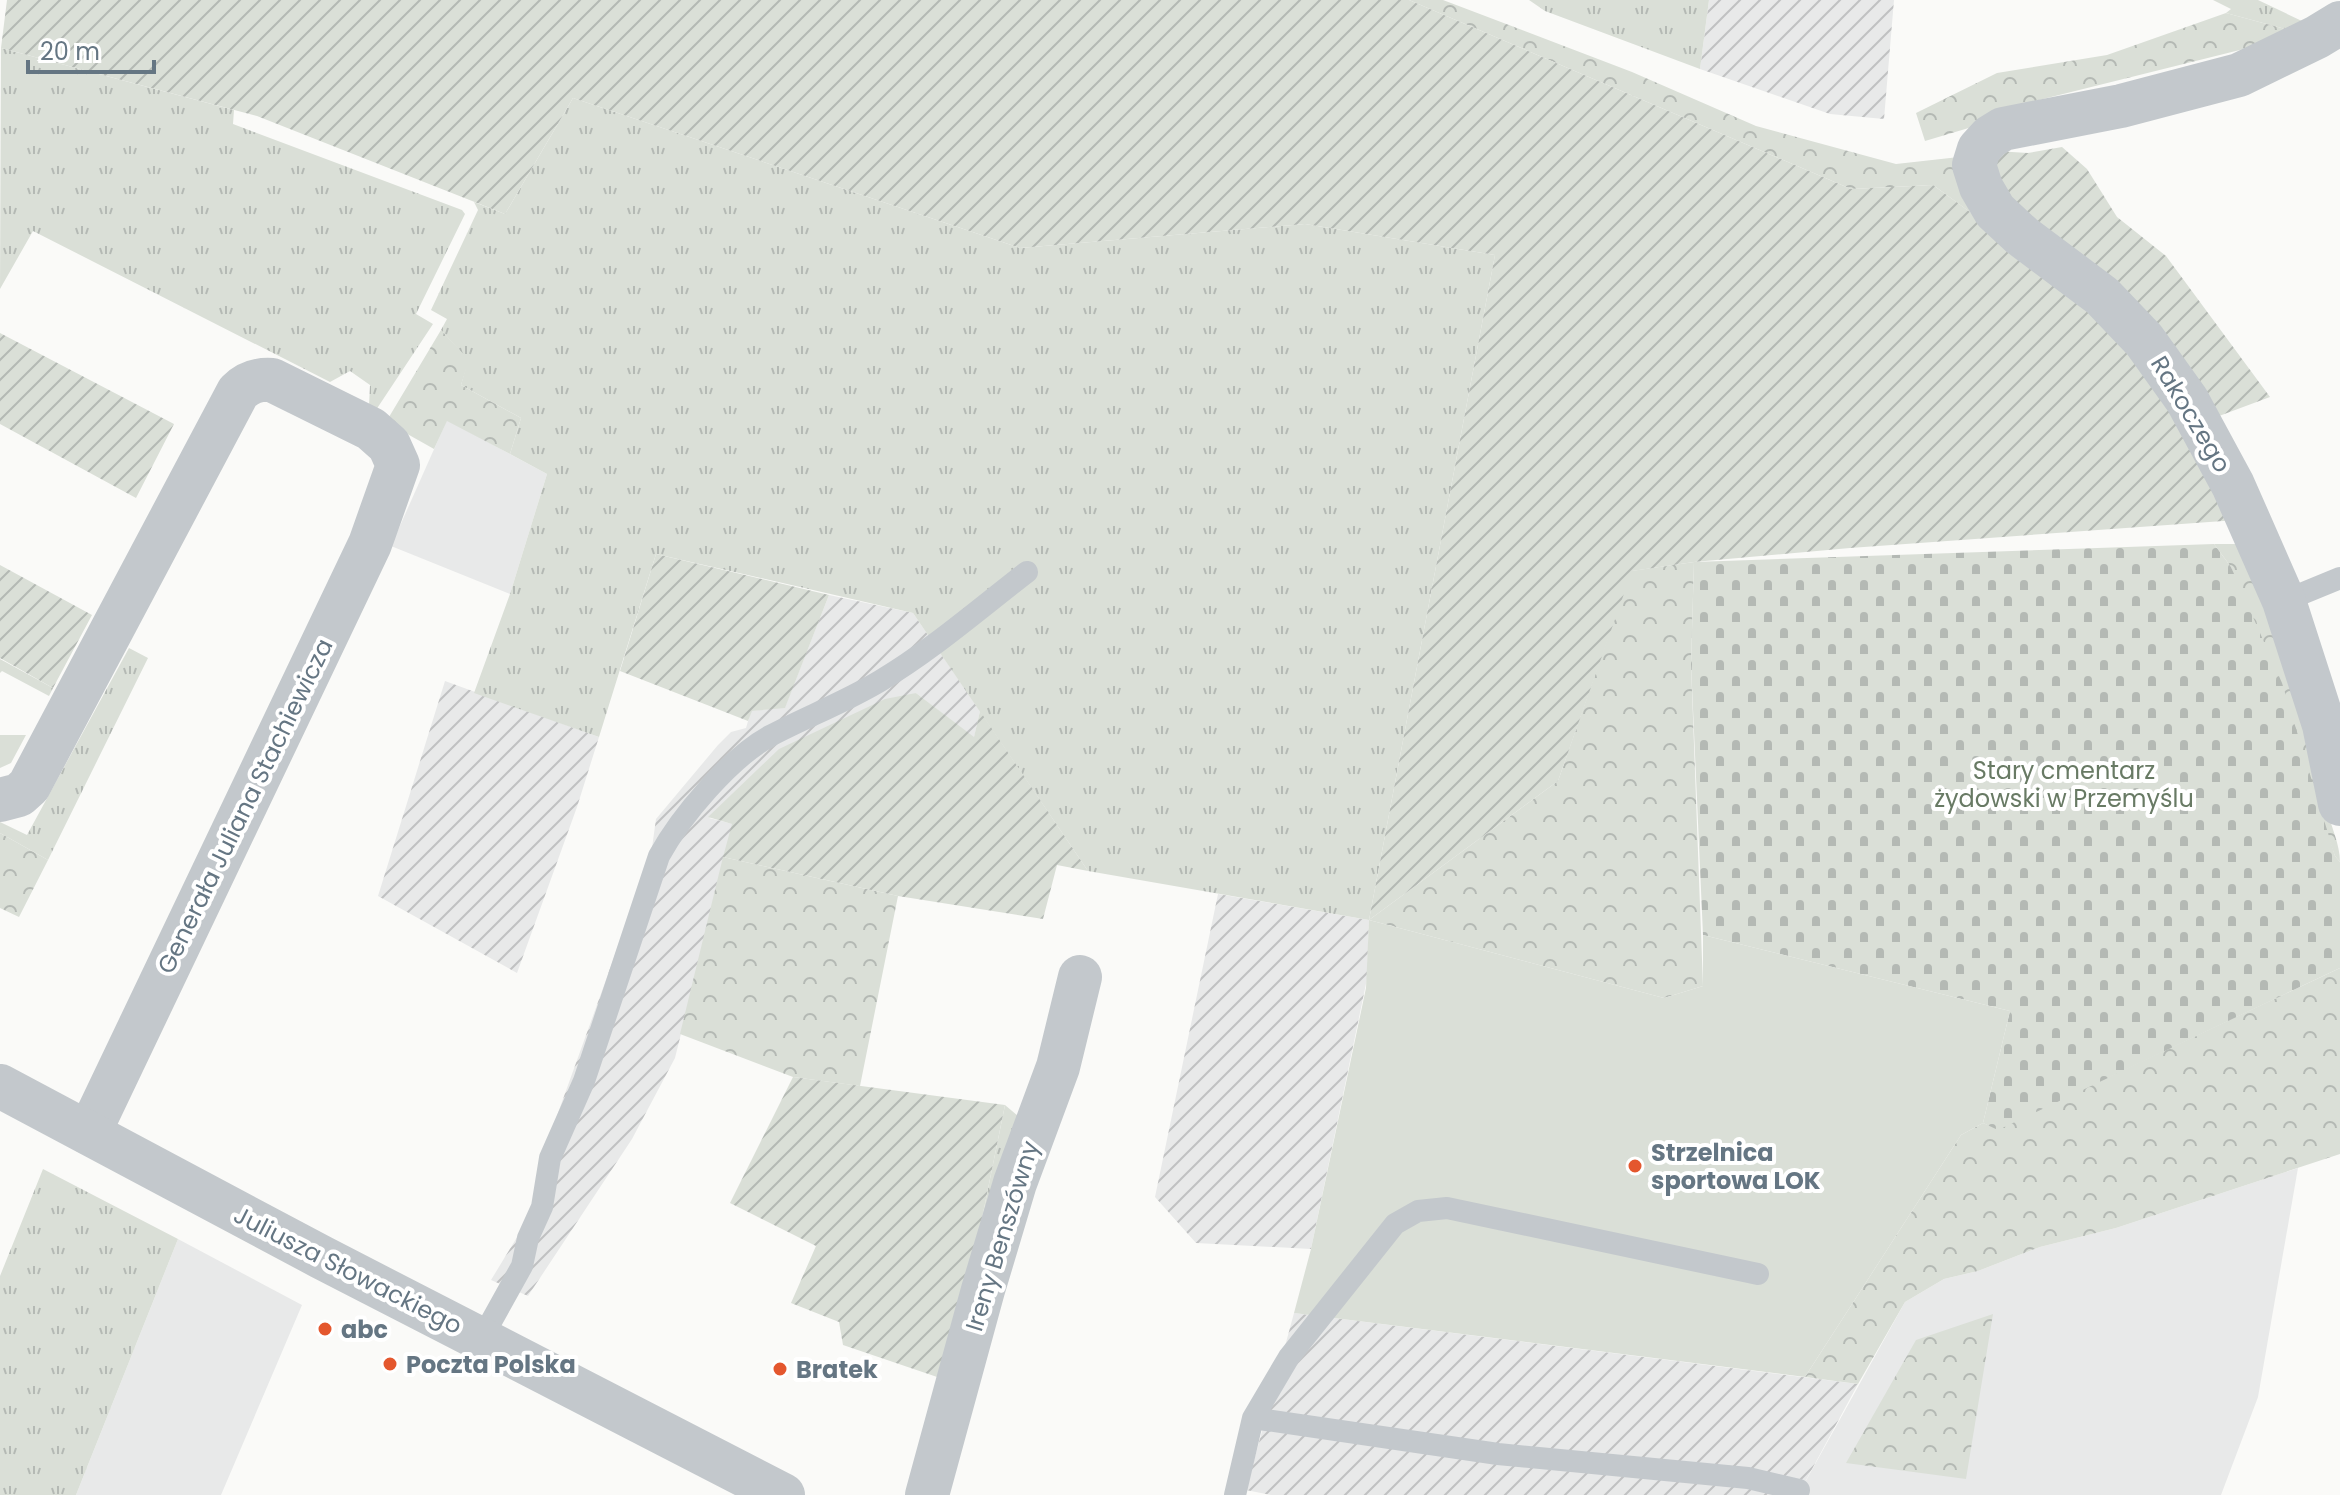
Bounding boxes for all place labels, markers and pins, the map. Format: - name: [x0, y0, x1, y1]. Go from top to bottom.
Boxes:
- place label: Strzelnica sportowa LOK: [1651, 1136, 1821, 1197]
- marker: Strzelnica sportowa LOK: [1626, 1157, 1644, 1175]
- place label: abc: [341, 1313, 388, 1346]
- marker: abc: [316, 1320, 334, 1338]
- place label: Poczta Polska: [406, 1348, 576, 1381]
- place label: Bratek: [796, 1353, 878, 1386]
- marker: Poczta Polska: [381, 1355, 399, 1373]
- marker: Bratek: [771, 1360, 789, 1378]

